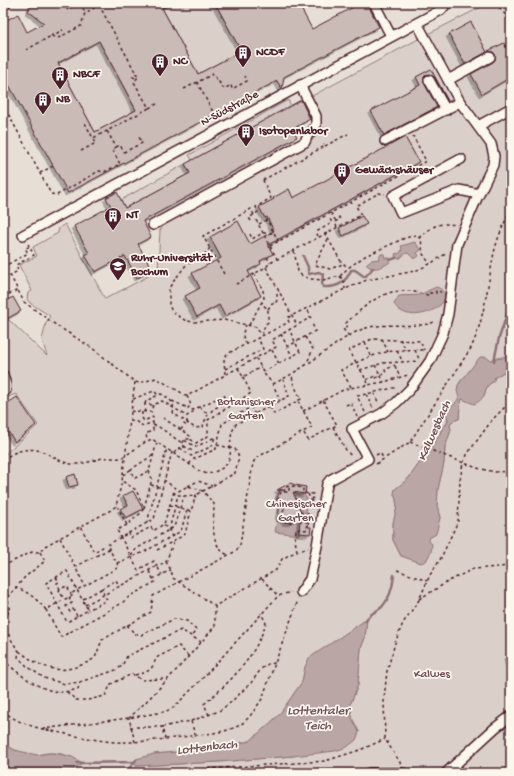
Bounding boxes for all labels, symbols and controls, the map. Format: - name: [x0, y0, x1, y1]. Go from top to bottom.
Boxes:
- building icon: NCDF: [233, 43, 253, 68]
- place label: NCDF: [256, 46, 285, 60]
- building icon: NC: [150, 52, 170, 77]
- place label: NC: [173, 55, 189, 69]
- building icon: NBCF: [50, 65, 70, 90]
- place label: NBCF: [73, 68, 100, 82]
- street label: N-Südstraße: [199, 88, 262, 130]
- building icon: NB: [33, 90, 53, 115]
- place label: NB: [56, 93, 71, 107]
- building icon: Isotopenlabor: [236, 122, 256, 147]
- place label: Isotopenlabor: [259, 125, 329, 139]
- building icon: Gewächshäuser: [332, 161, 352, 186]
- place label: Gewächshäuser: [355, 164, 435, 178]
- building icon: NT: [103, 206, 123, 231]
- place label: NT: [126, 209, 140, 223]
- place label: Ruhr-Universität Bochum: [130, 252, 213, 280]
- school or university icon: Ruhr-Universität Bochum: [108, 256, 128, 281]
- park label: Botanischer Garten: [216, 396, 277, 424]
- water label: Kalwesbach: [415, 398, 455, 463]
- park label: Chinesischer Garten: [266, 498, 328, 526]
- park label: Kalwes: [414, 668, 450, 682]
- water label: Lottentaler Teich: [287, 704, 351, 734]
- water label: Lottenbach: [176, 737, 239, 759]

